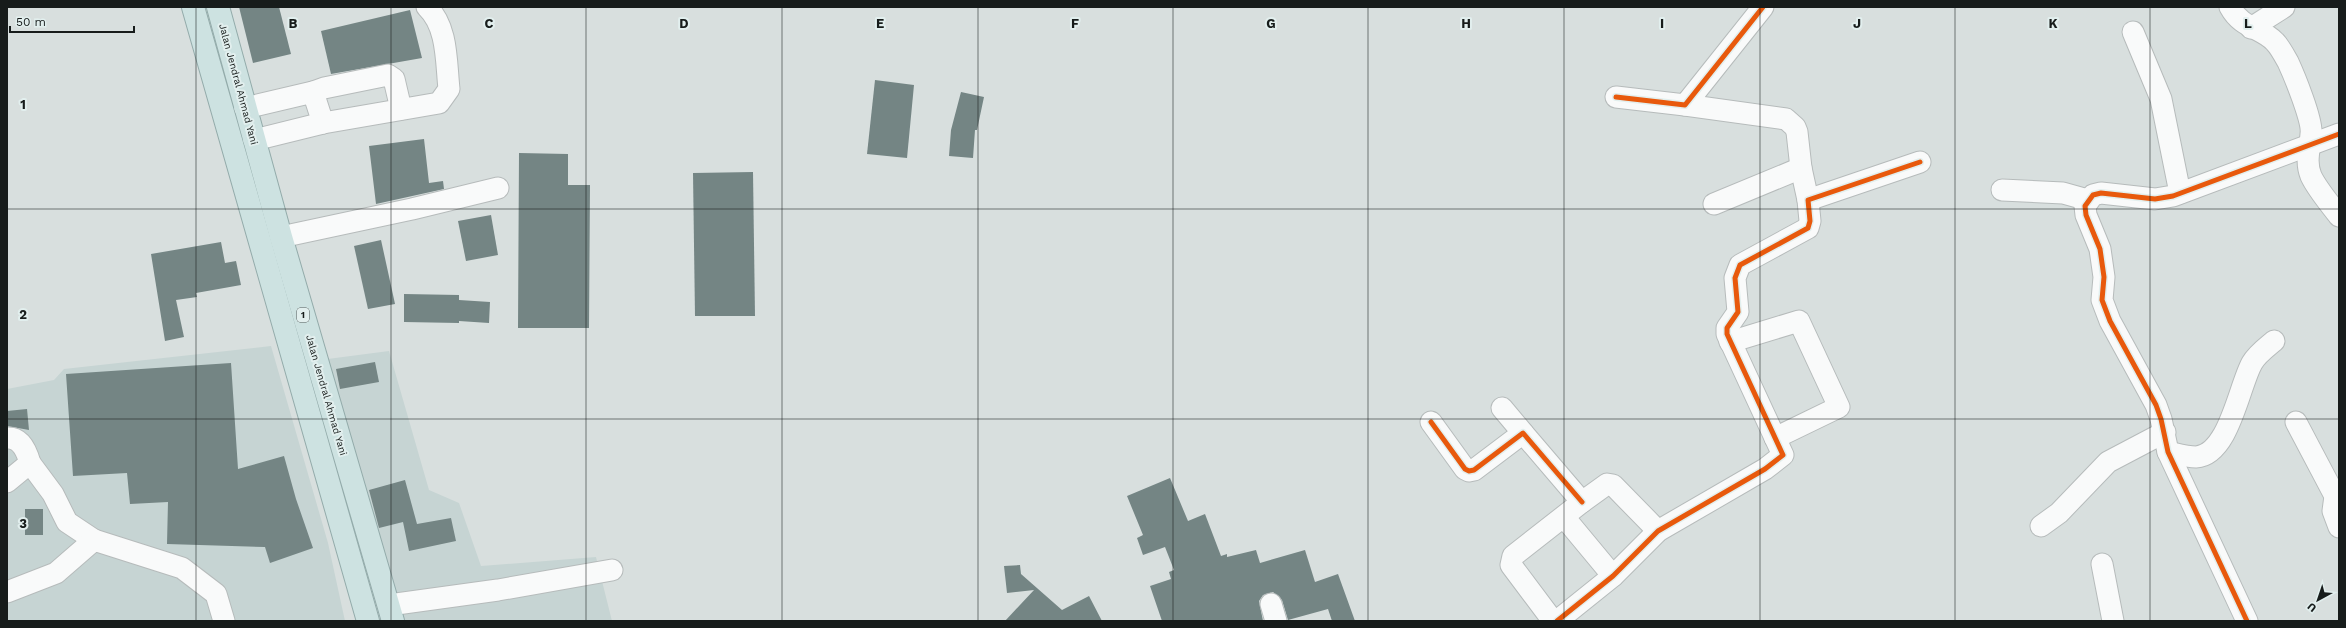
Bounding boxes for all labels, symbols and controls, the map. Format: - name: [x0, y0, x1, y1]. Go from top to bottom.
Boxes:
- scale bar: [10, 8, 134, 34]
- text: 50 m: [16, 15, 46, 29]
- text: B: [289, 16, 298, 31]
- text: C: [485, 16, 494, 31]
- text: D: [679, 16, 689, 31]
- text: E: [876, 16, 884, 31]
- text: F: [1071, 16, 1079, 31]
- text: G: [1266, 16, 1276, 31]
- text: H: [1461, 16, 1471, 31]
- text: I: [1660, 16, 1664, 31]
- text: J: [1853, 16, 1861, 31]
- text: K: [2048, 16, 2058, 31]
- text: L: [2244, 16, 2252, 31]
- street label: Jalan Jendral Ahmad Yani: [217, 22, 260, 146]
- text: 1: [20, 97, 26, 112]
- text: 2: [19, 307, 27, 322]
- road number: 1: [297, 308, 309, 322]
- street label: Jalan Jendral Ahmad Yani: [304, 334, 349, 457]
- text: 3: [19, 516, 27, 531]
- north arrow: [2298, 580, 2338, 620]
- text: U: [2305, 600, 2319, 615]

